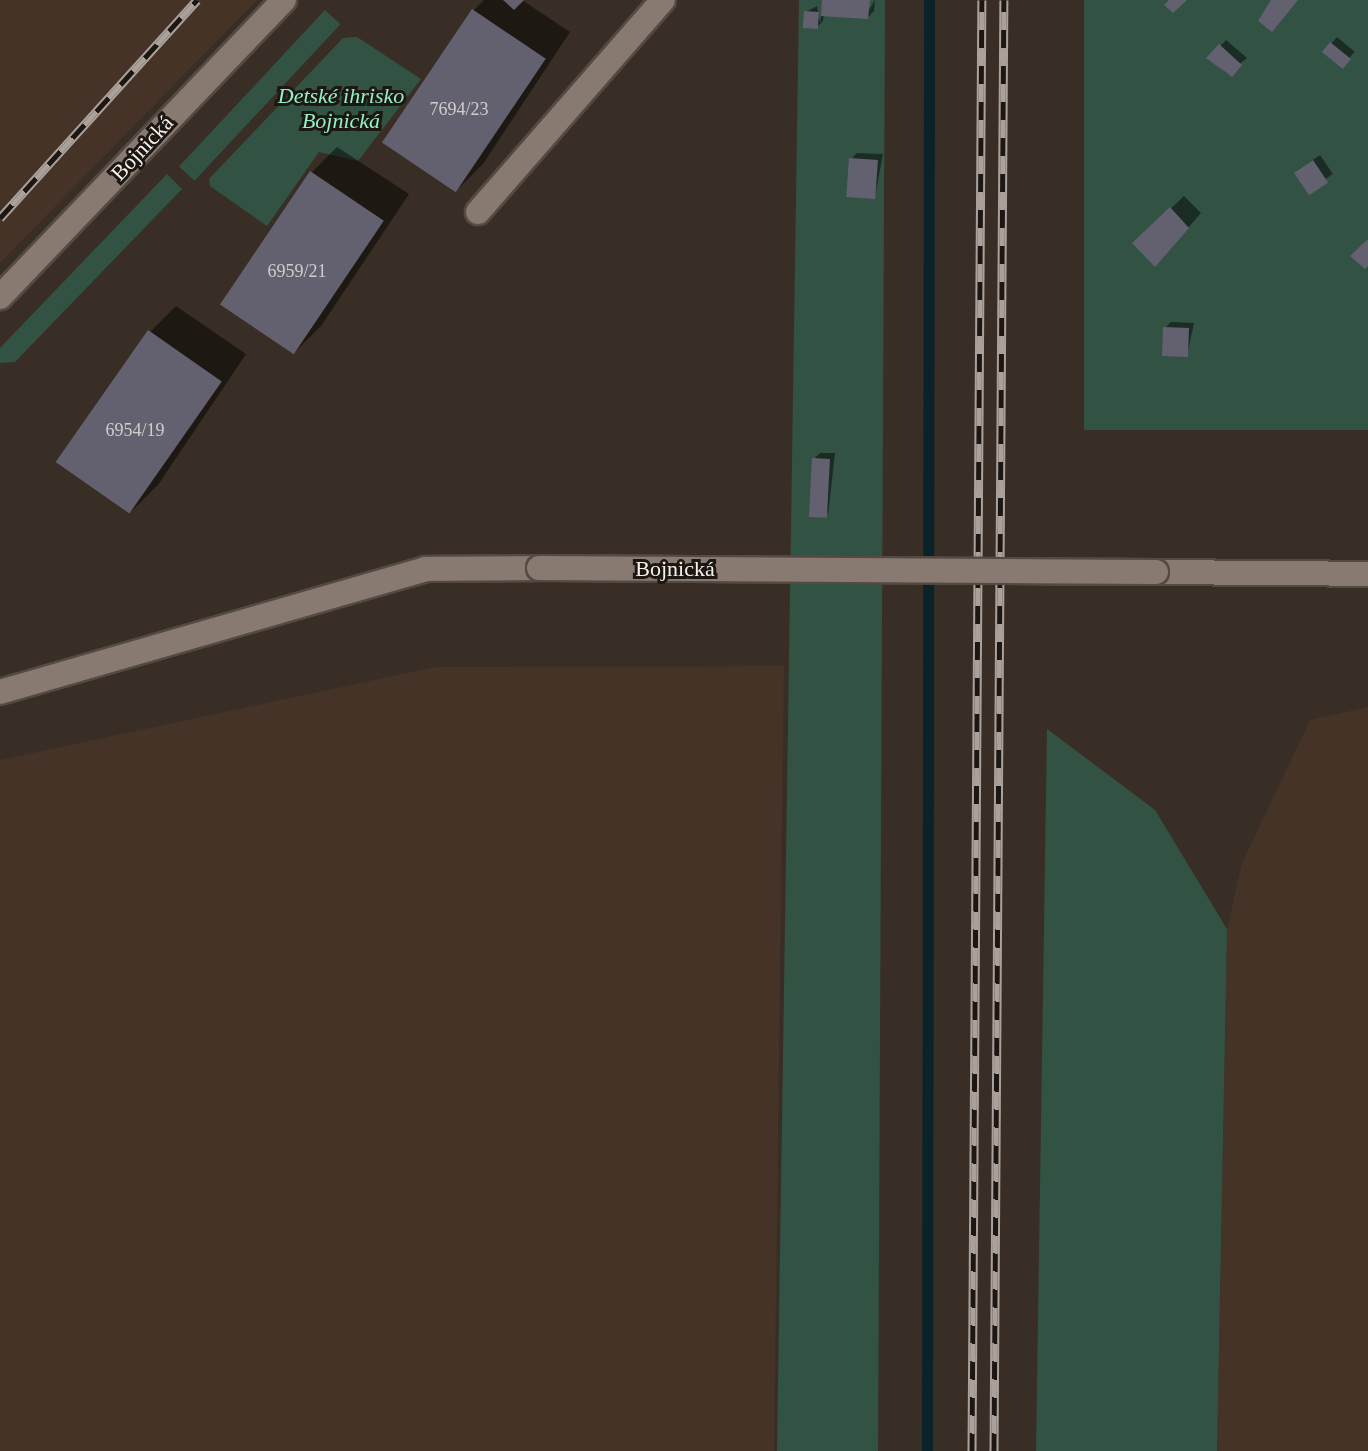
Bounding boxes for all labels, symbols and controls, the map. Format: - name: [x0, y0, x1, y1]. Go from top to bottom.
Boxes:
- park label: Detské ihrisko Bojnická: [278, 82, 404, 134]
- house number: 7694/23: [429, 98, 489, 120]
- street label: Bojnická: [105, 110, 179, 186]
- house number: 6959/21: [267, 260, 327, 282]
- house number: 6954/19: [105, 419, 165, 441]
- street label: Bojnická: [635, 556, 715, 582]

